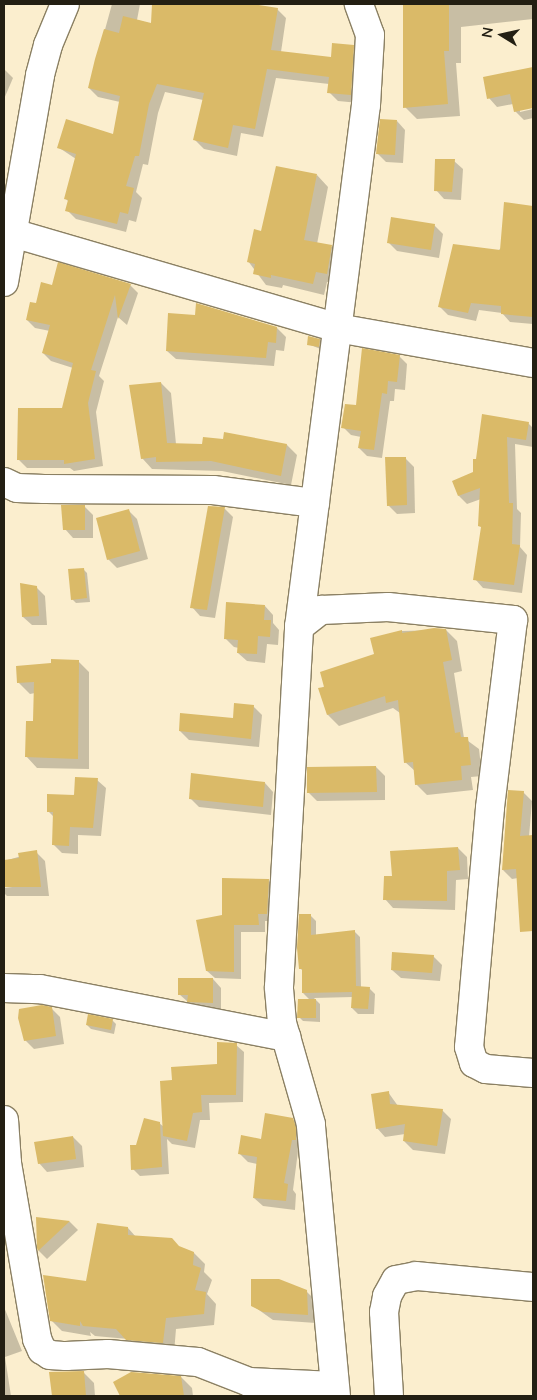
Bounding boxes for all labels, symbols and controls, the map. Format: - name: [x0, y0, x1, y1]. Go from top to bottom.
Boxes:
- north arrow: [477, 10, 527, 60]
- text: N: [477, 26, 497, 39]

